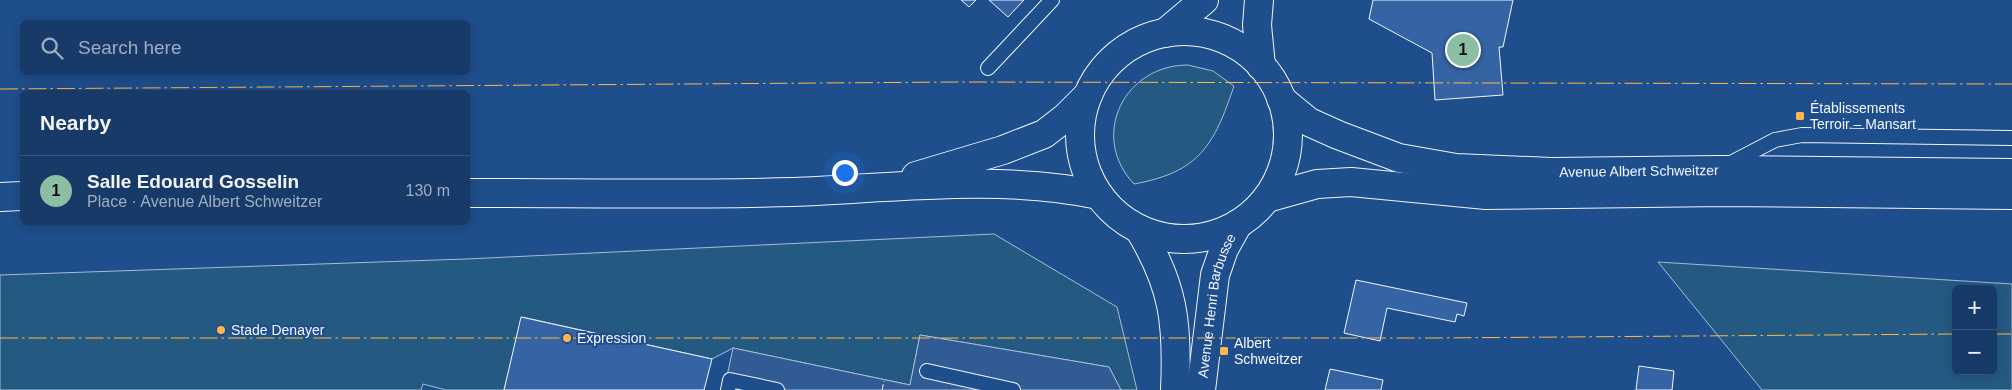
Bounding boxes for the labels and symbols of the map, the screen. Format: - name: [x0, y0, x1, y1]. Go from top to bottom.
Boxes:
- pin: 1: [1447, 31, 1479, 69]
- place label: Établissements Terroir – Mansart: [1810, 100, 1916, 132]
- marker: Établissements Terroir – Mansart: [1794, 110, 1806, 122]
- your location: [832, 160, 858, 186]
- street label: Avenue Albert Schweitzer: [1559, 162, 1719, 180]
- street label: Avenue Henri Barbusse: [1195, 230, 1239, 379]
- place label: Stade Denayer: [231, 322, 325, 338]
- marker: Stade Denayer: [215, 324, 227, 336]
- place label: Expression: [577, 330, 646, 346]
- marker: Expression: [561, 332, 573, 344]
- place label: Albert Schweitzer: [1234, 335, 1303, 367]
- marker: Albert Schweitzer: [1218, 345, 1230, 357]

